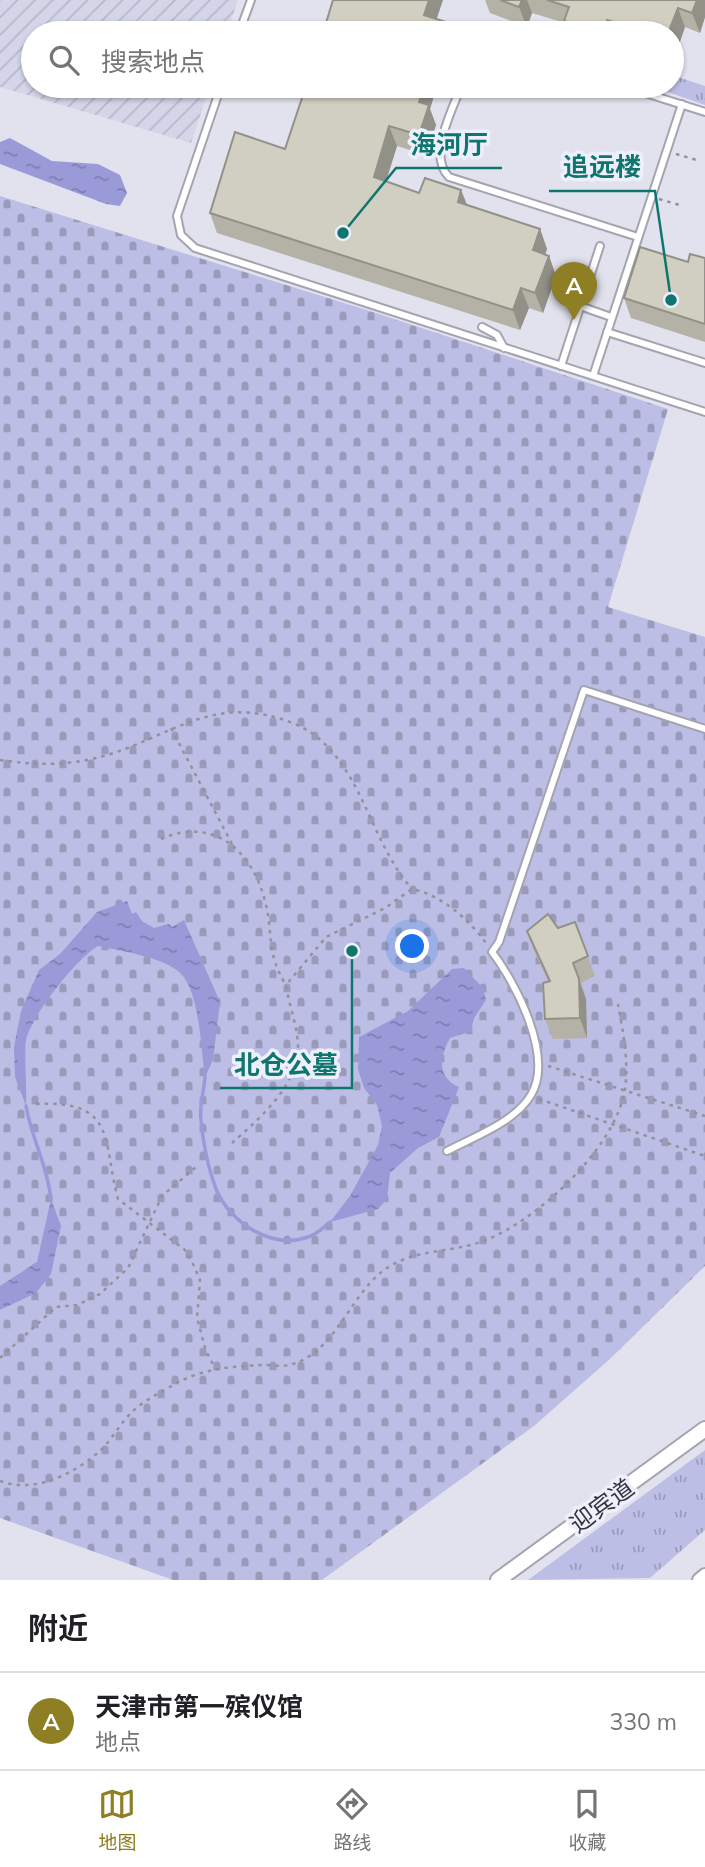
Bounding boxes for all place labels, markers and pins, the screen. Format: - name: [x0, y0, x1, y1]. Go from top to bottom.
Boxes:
- callout: 海河厅: [396, 121, 502, 168]
- callout: 追远楼: [549, 144, 655, 191]
- pin: A: [551, 262, 597, 320]
- callout: 北仓公墓: [220, 1041, 352, 1088]

